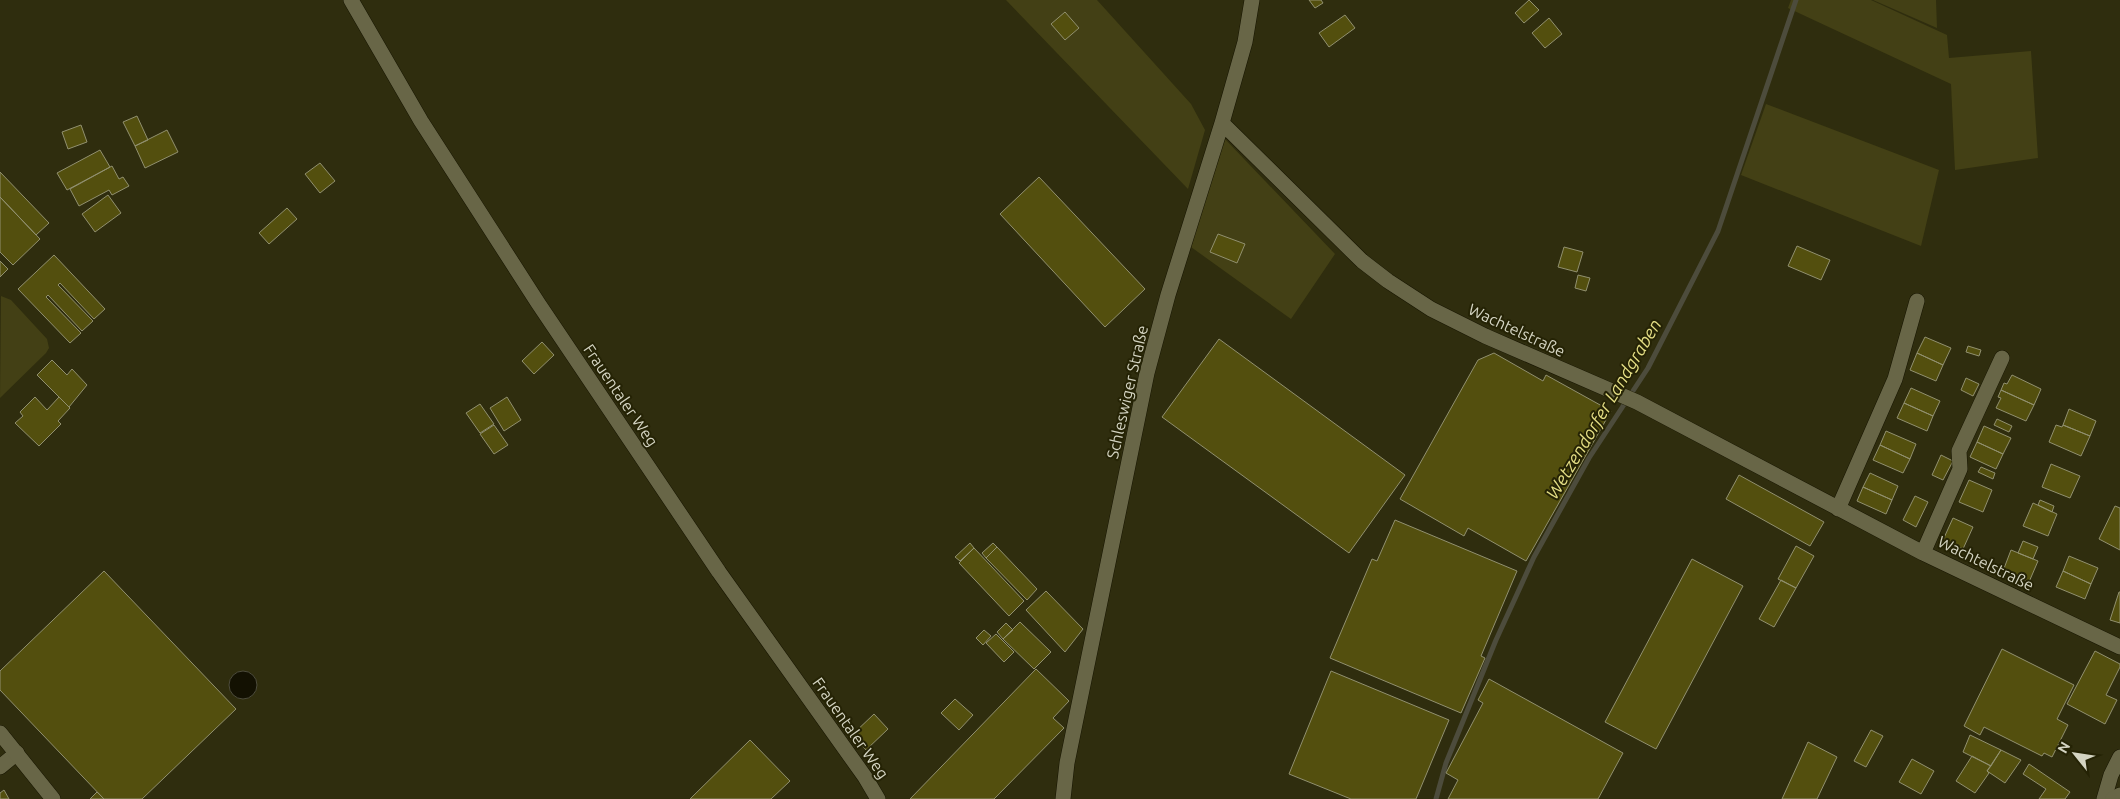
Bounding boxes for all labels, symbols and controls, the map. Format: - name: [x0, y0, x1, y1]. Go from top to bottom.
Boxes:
- street label: Wachtelstraße: [1466, 300, 1568, 360]
- water label: Wetzendorfer Landgraben: [1542, 315, 1666, 502]
- street label: Schleswiger Straße: [1103, 324, 1151, 460]
- street label: Frauentaler Weg: [580, 340, 662, 450]
- street label: Wachtelstraße: [1935, 532, 2037, 594]
- street label: Frauentaler Weg: [809, 674, 893, 782]
- north arrow: [2050, 729, 2100, 779]
- text: N: [2054, 739, 2073, 756]

